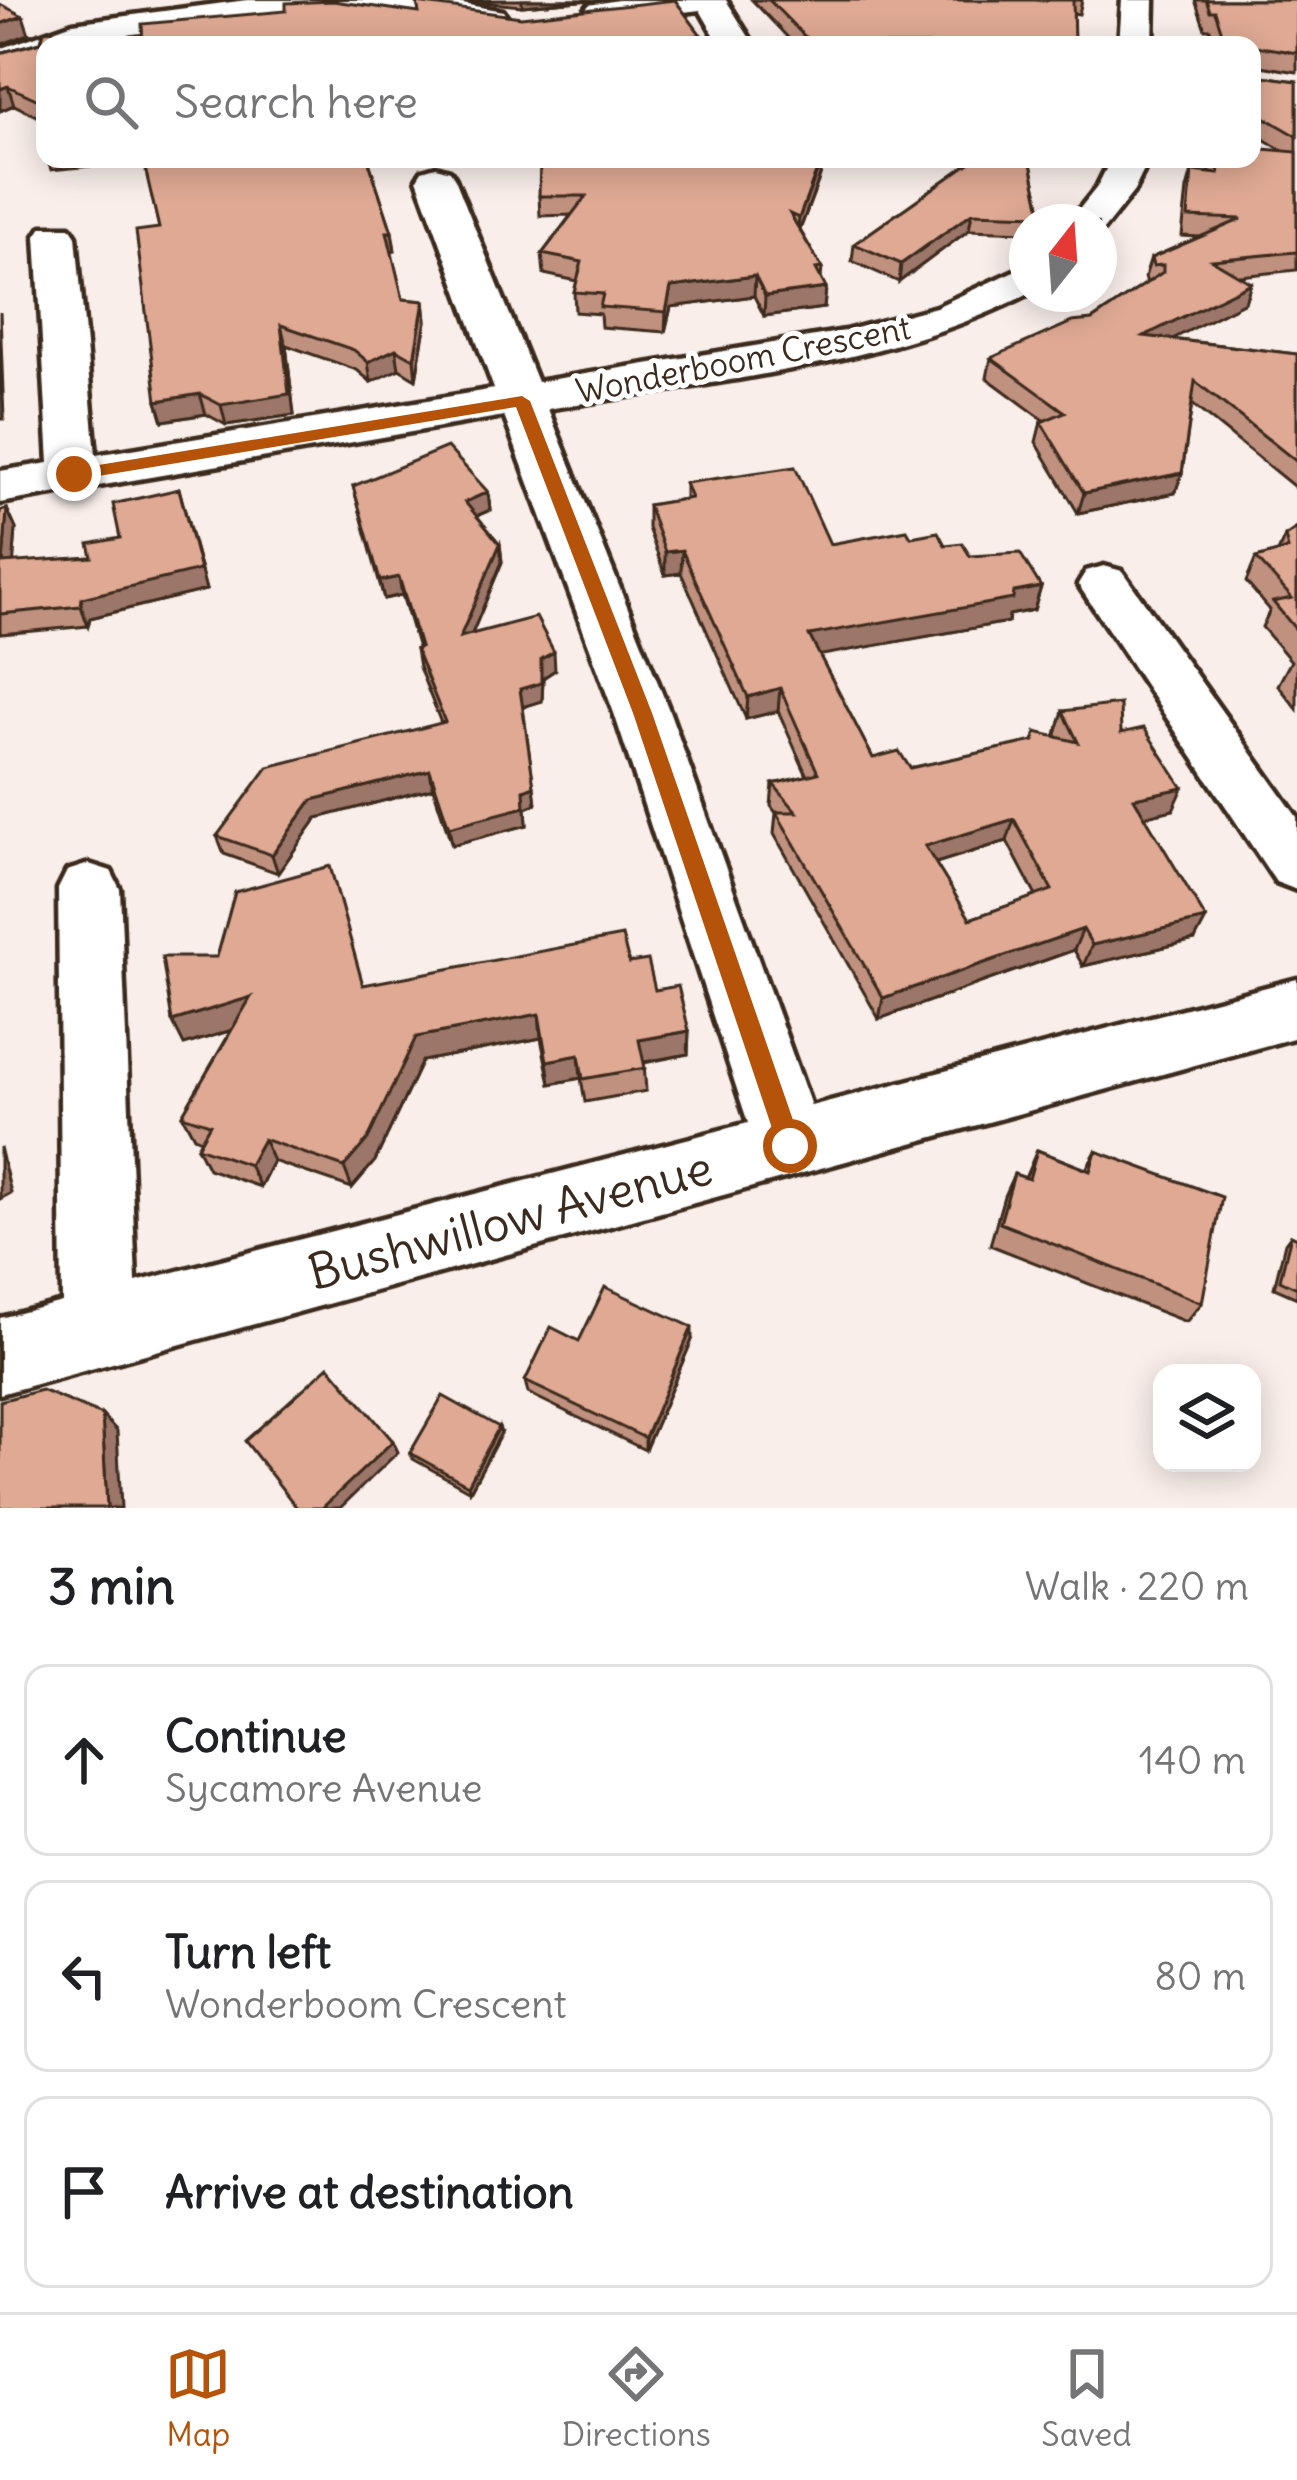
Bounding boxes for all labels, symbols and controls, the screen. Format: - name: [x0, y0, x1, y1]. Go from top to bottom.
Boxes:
- search box: [36, 36, 1261, 168]
- icon: search: [78, 69, 144, 135]
- text: Search here: [174, 74, 418, 130]
- north arrow: [1009, 204, 1117, 312]
- street label: Wonderboom Crescent: [572, 306, 914, 412]
- route end: [47, 447, 101, 501]
- route start: [763, 1119, 817, 1173]
- street label: Bushwillow Avenue: [301, 1137, 719, 1303]
- map controls: [1153, 1364, 1261, 1472]
- button: layers: [1153, 1364, 1261, 1472]
- text: 3 min: [48, 1554, 175, 1618]
- text: Walk · 220 m: [1025, 1562, 1249, 1611]
- text: Continue: [165, 1708, 347, 1764]
- icon: ahead: [51, 1727, 117, 1793]
- text: 140 m: [1139, 1736, 1246, 1785]
- text: Sycamore Avenue: [165, 1764, 483, 1813]
- text: Turn left: [165, 1924, 331, 1980]
- icon: left: [51, 1943, 117, 2009]
- text: 80 m: [1154, 1952, 1246, 2001]
- text: Wonderboom Crescent: [165, 1980, 567, 2029]
- icon: arrive: [51, 2159, 117, 2225]
- text: Arrive at destination: [165, 2164, 574, 2220]
- tab: Map: [165, 2341, 231, 2455]
- tab: Directions: [562, 2341, 711, 2455]
- tab: Saved: [1041, 2341, 1132, 2455]

